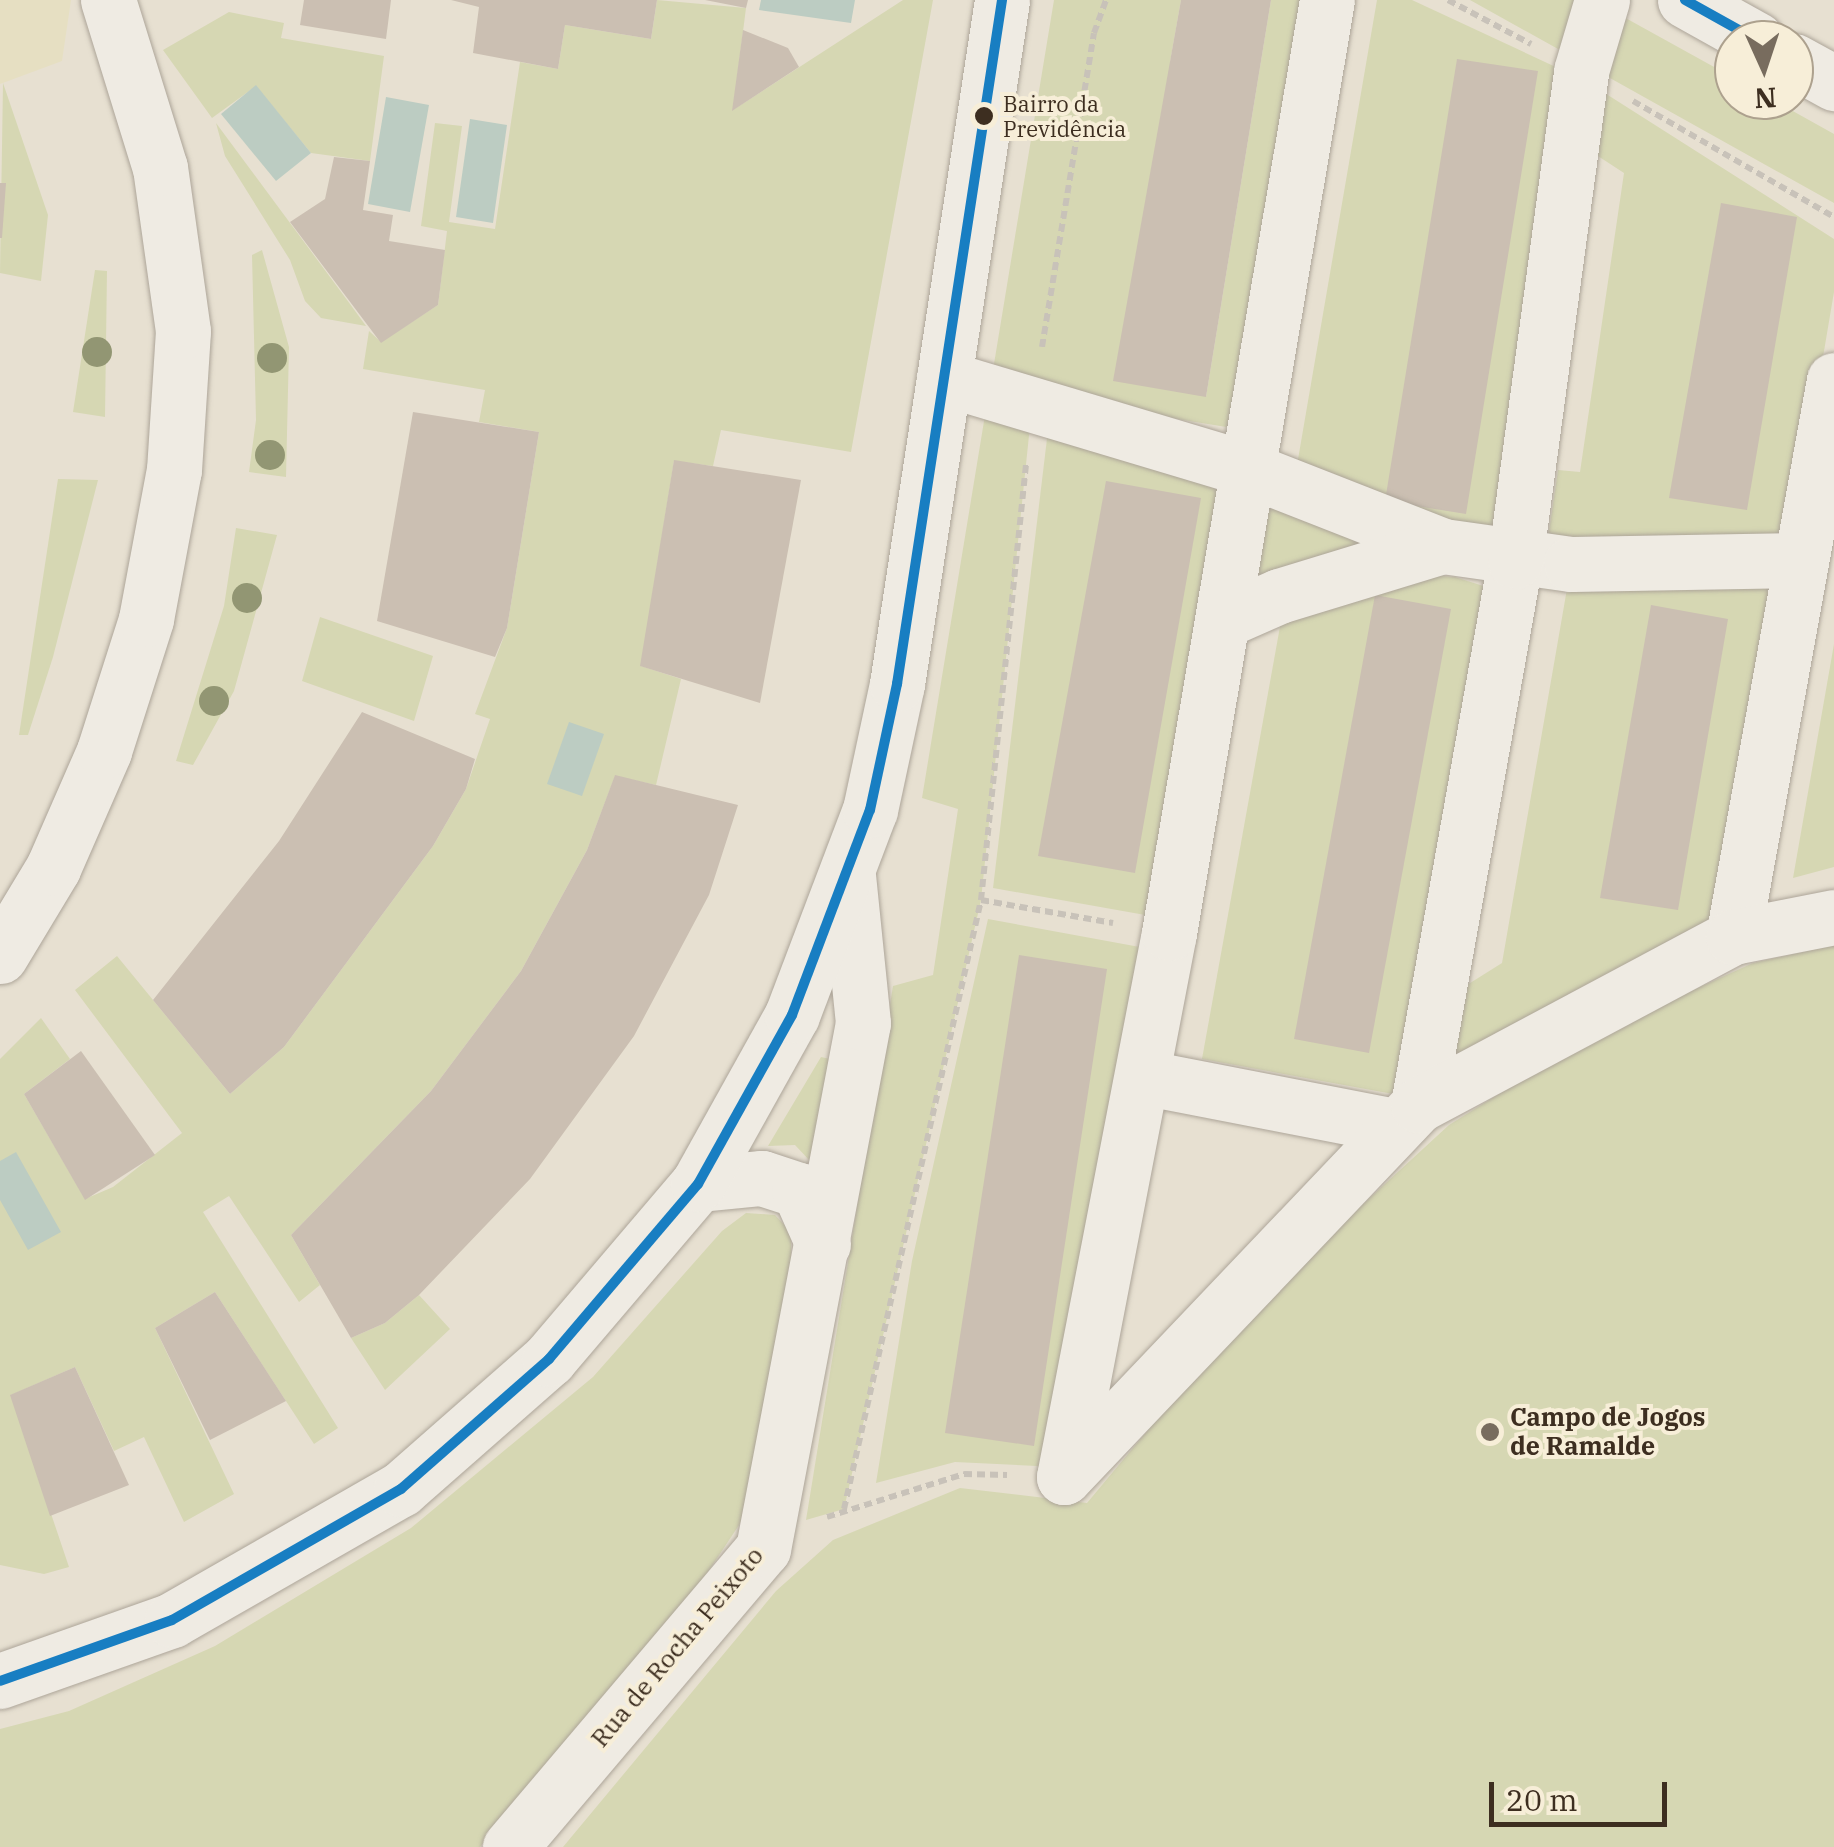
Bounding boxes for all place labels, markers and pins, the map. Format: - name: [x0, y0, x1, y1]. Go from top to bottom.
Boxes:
- place label: Bairro da Previdência: [1003, 90, 1126, 142]
- marker: Bairro da Previdência: [974, 106, 994, 126]
- place label: Campo de Jogos de Ramalde: [1510, 1403, 1705, 1462]
- marker: Campo de Jogos de Ramalde: [1479, 1421, 1501, 1443]

